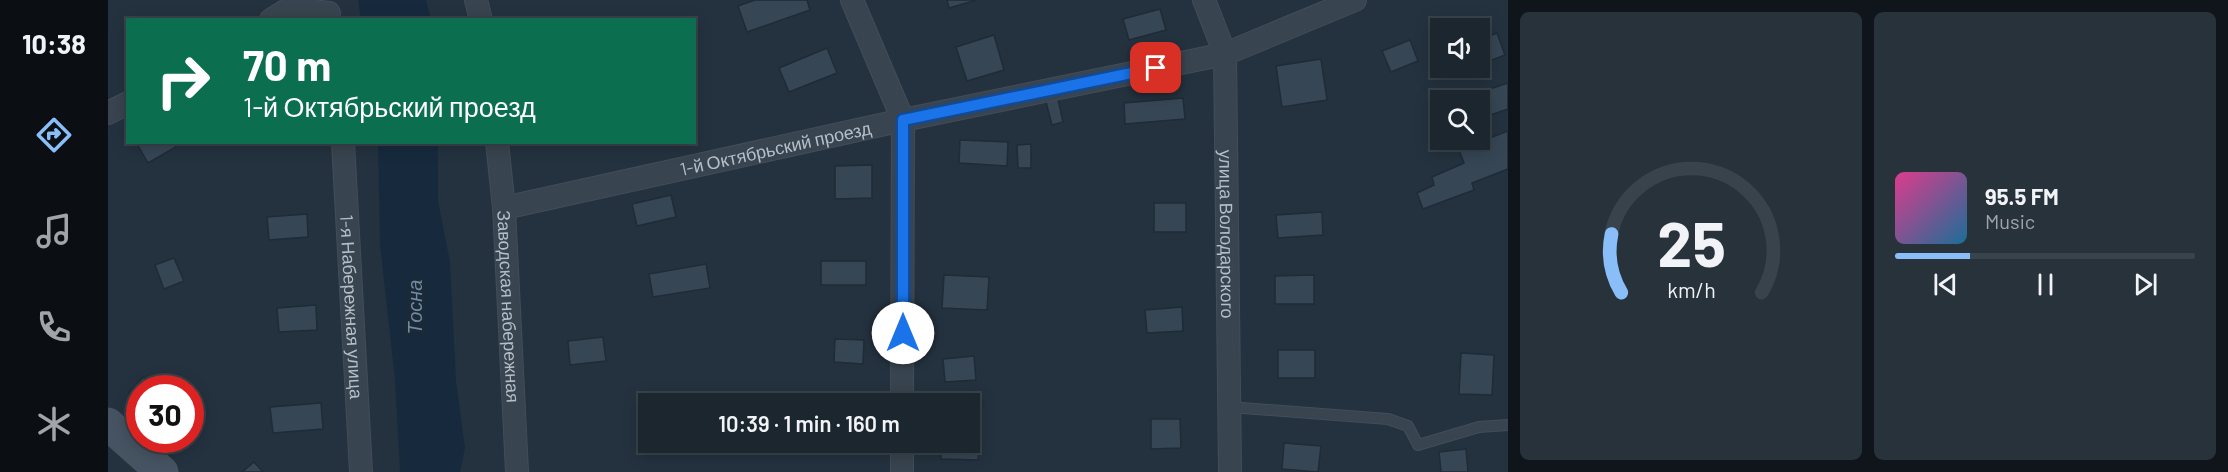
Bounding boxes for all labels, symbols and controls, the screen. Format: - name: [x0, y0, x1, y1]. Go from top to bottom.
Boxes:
- map controls: [1430, 18, 1490, 150]
- button: sound: [1430, 18, 1490, 78]
- text: 10:38: [22, 27, 86, 59]
- text: 70 m: [243, 39, 331, 89]
- icon: right: [144, 42, 222, 120]
- pin: [1130, 42, 1181, 93]
- icon: arrive: [1139, 51, 1172, 84]
- text: 1-й Октябрьский проезд: [243, 90, 536, 122]
- button: search: [1430, 90, 1490, 150]
- icon: directions: [33, 114, 75, 156]
- street label: 1-й Октябрьский проезд: [678, 116, 874, 180]
- street label: улица Володарского: [1215, 149, 1239, 319]
- text: 95.5 FM: [1985, 183, 2059, 209]
- text: 25: [1657, 205, 1725, 279]
- text: Music: [1985, 209, 2035, 233]
- icon: music: [33, 210, 75, 252]
- street label: Заводская набережная: [493, 210, 525, 403]
- street label: 1-я Набережная улица: [336, 214, 368, 401]
- icon: previous: [1929, 268, 1962, 301]
- icon: pause: [2029, 268, 2062, 301]
- icon: next: [2129, 268, 2162, 301]
- text: km/h: [1667, 277, 1715, 302]
- water label: Тосна: [402, 280, 426, 334]
- position arrow: [871, 301, 935, 365]
- icon: phone: [33, 306, 75, 348]
- speed limit sign: 30: [126, 375, 204, 453]
- icon: climate: [33, 403, 75, 445]
- text: 10:39 · 1 min · 160 m: [718, 410, 900, 436]

